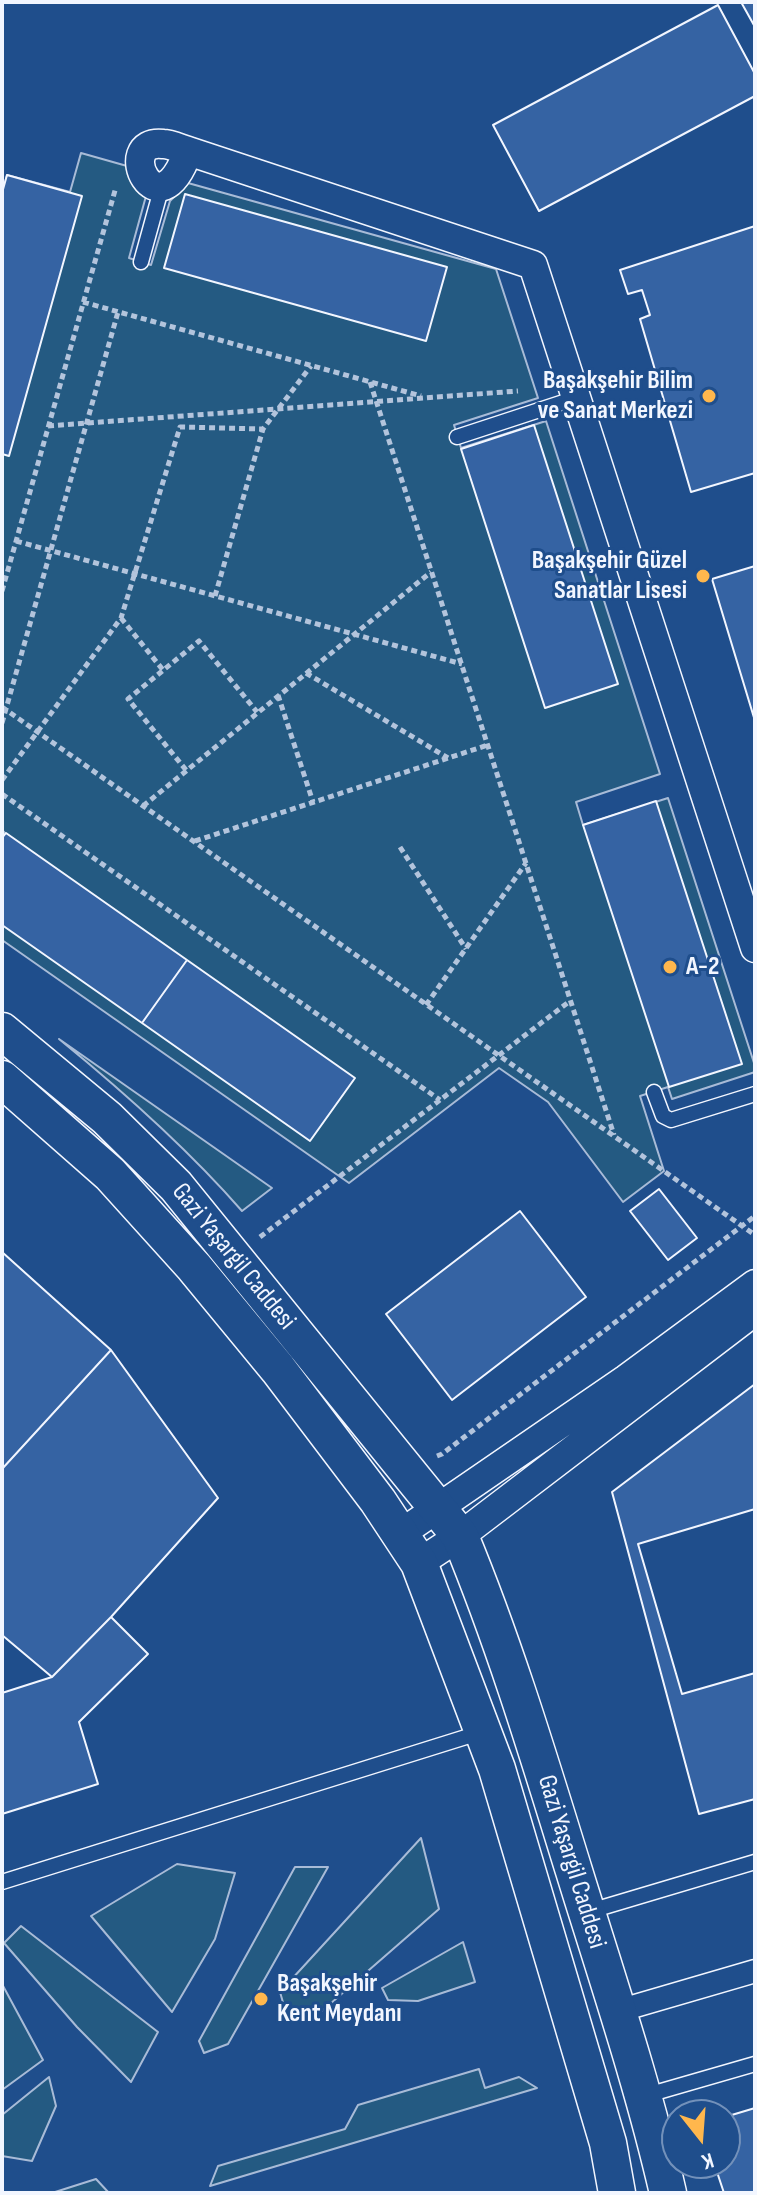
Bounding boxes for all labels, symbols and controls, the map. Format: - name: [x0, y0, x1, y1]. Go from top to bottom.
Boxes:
- place label: Başakşehir Bilim ve Sanat Merkezi: [538, 365, 693, 426]
- marker: Başakşehir Bilim ve Sanat Merkezi: [700, 387, 718, 405]
- place label: Başakşehir Güzel Sanatlar Lisesi: [532, 545, 687, 606]
- marker: Başakşehir Güzel Sanatlar Lisesi: [694, 567, 712, 585]
- place label: A-2: [686, 951, 719, 983]
- marker: A-2: [661, 958, 679, 976]
- street label: Gazi Yaşargil Caddesi: [164, 1177, 302, 1337]
- street label: Gazi Yaşargil Caddesi: [530, 1772, 612, 1952]
- place label: Başakşehir Kent Meydanı: [277, 1968, 402, 2030]
- marker: Başakşehir Kent Meydanı: [252, 1990, 270, 2008]
- north arrow: [661, 2099, 741, 2179]
- text: K: [698, 2146, 717, 2175]

